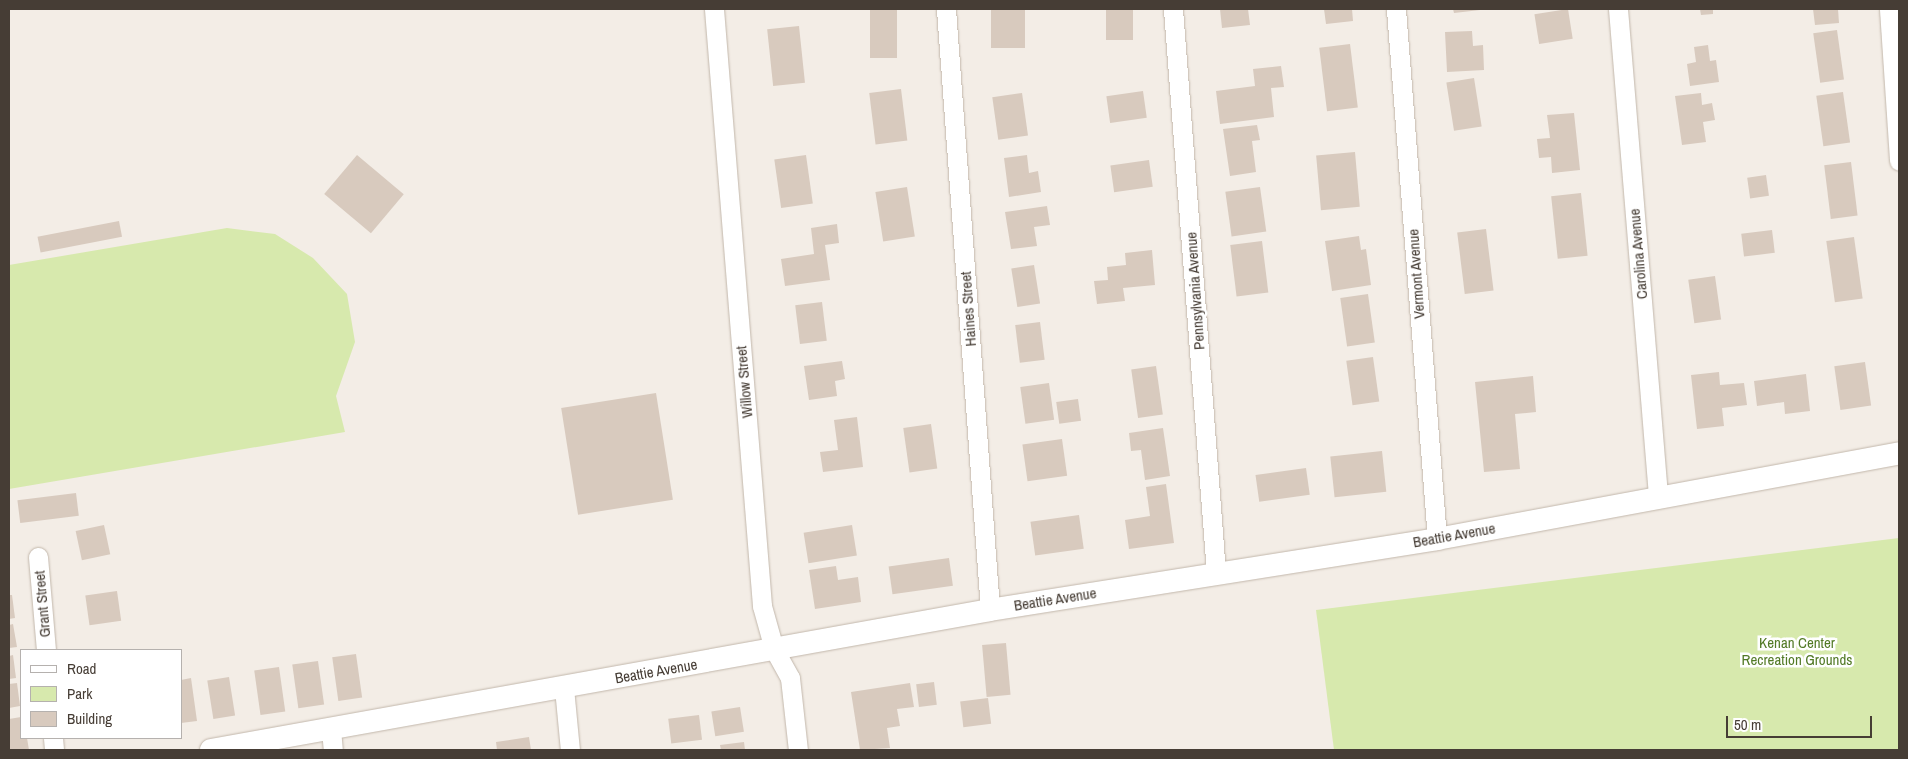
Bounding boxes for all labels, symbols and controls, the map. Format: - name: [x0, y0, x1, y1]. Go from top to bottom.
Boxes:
- street label: Carolina Avenue: [1625, 208, 1651, 300]
- street label: Vermont Avenue: [1404, 228, 1428, 320]
- street label: Pennsylvania Avenue: [1182, 231, 1208, 351]
- street label: Haines Street: [956, 271, 980, 347]
- street label: Willow Street: [732, 345, 756, 419]
- street label: Beattie Avenue: [1411, 519, 1497, 551]
- street label: Grant Street: [30, 570, 54, 638]
- street label: Beattie Avenue: [1012, 584, 1098, 614]
- park label: Kenan Center Recreation Grounds: [1742, 633, 1852, 668]
- legend: [20, 649, 182, 739]
- street label: Beattie Avenue: [613, 655, 699, 687]
- text: Road: [67, 658, 96, 679]
- text: Park: [67, 683, 92, 704]
- scale bar: [1728, 706, 1874, 738]
- text: Building: [67, 708, 112, 729]
- text: 50 m: [1734, 714, 1761, 735]

